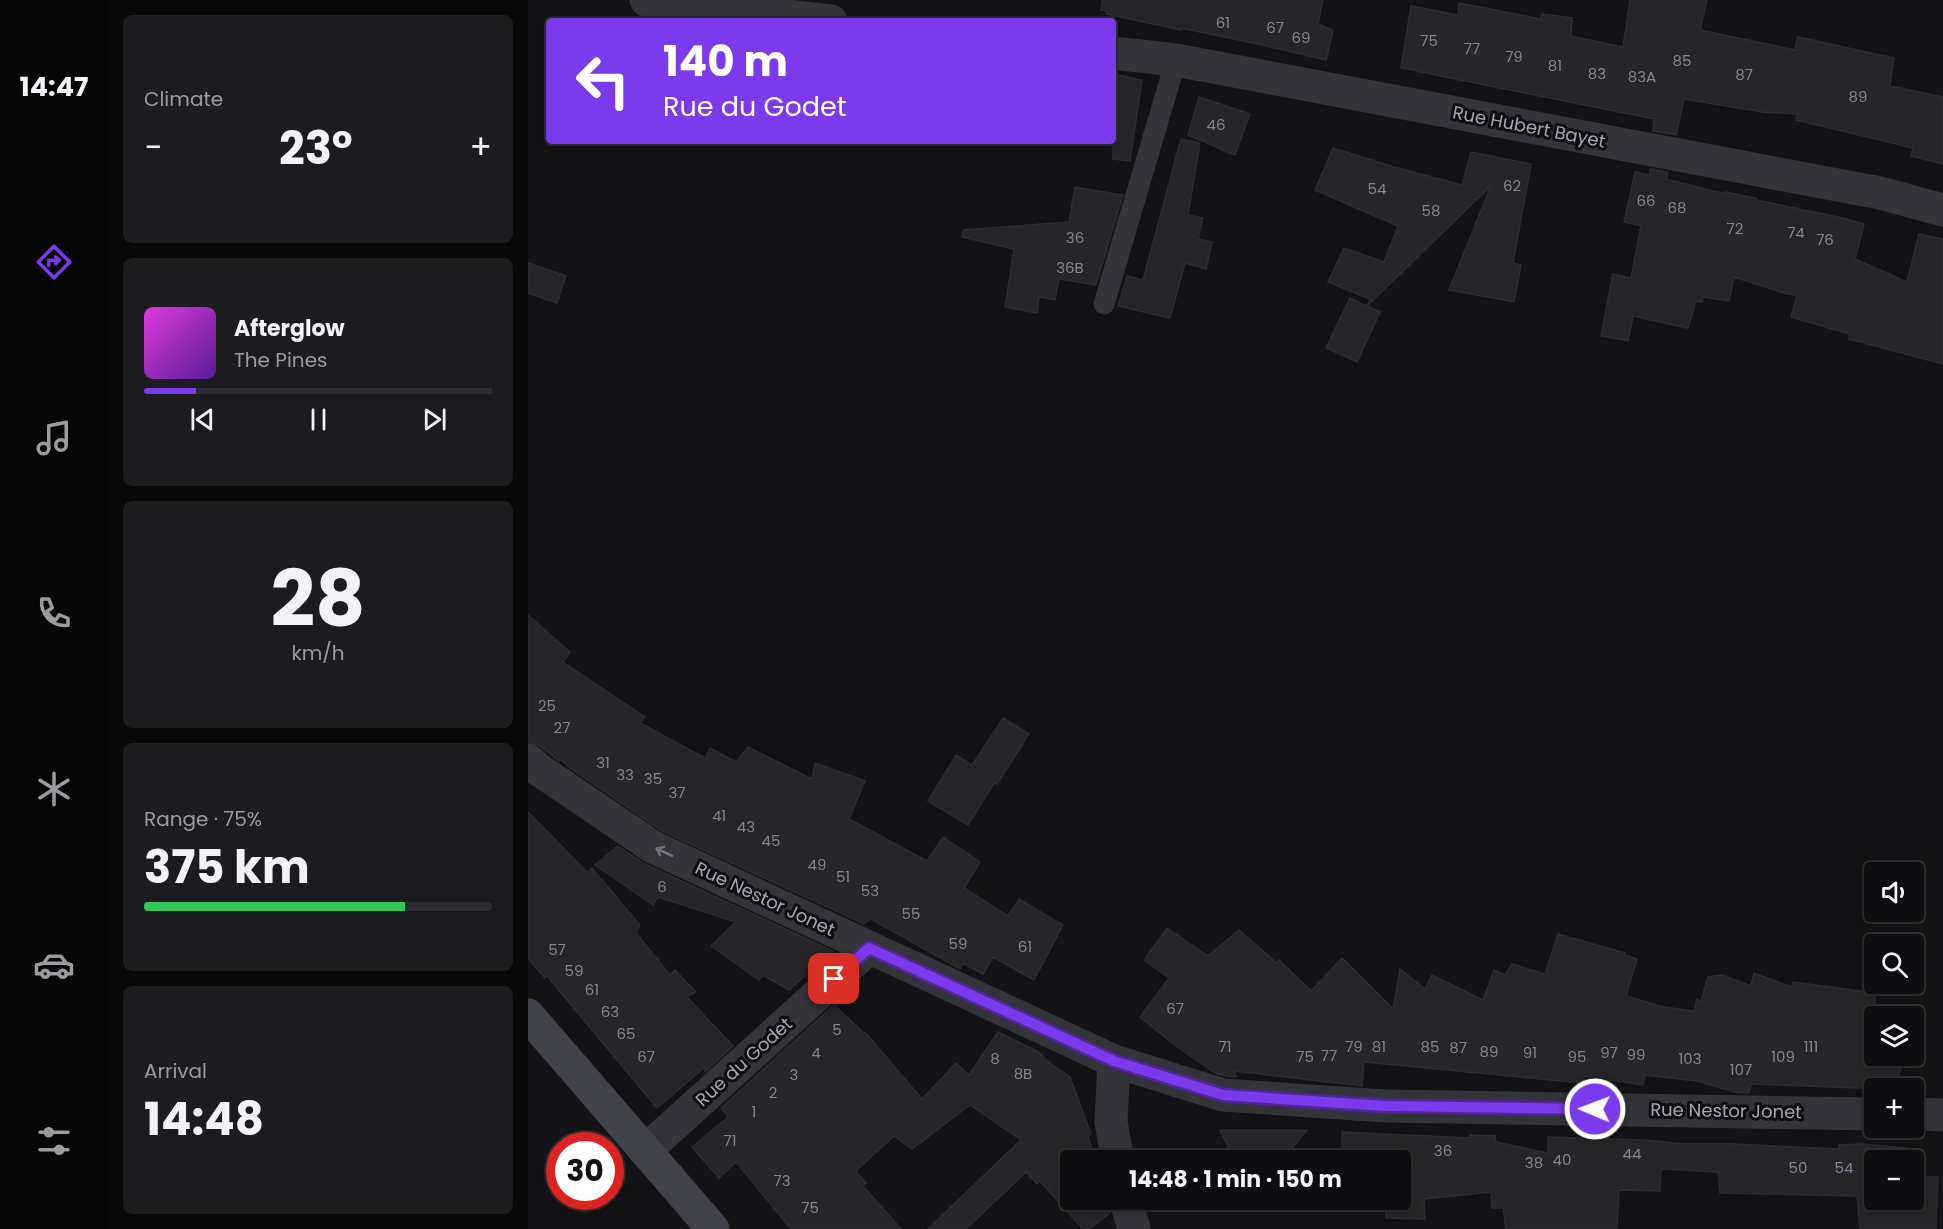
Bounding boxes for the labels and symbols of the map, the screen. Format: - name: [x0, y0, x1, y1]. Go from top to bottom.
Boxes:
- house number: 61: [1216, 12, 1230, 33]
- house number: 67: [1266, 17, 1284, 38]
- house number: 69: [1292, 27, 1310, 48]
- house number: 75: [1420, 30, 1438, 51]
- house number: 77: [1464, 38, 1480, 59]
- house number: 79: [1505, 46, 1523, 67]
- house number: 85: [1673, 50, 1691, 71]
- house number: 81: [1548, 55, 1562, 76]
- house number: 83: [1588, 63, 1606, 84]
- house number: 87: [1735, 64, 1753, 85]
- house number: 83A: [1628, 66, 1656, 87]
- house number: 89: [1849, 86, 1867, 107]
- street label: Rue Hubert Bayet: [1451, 99, 1607, 154]
- house number: 46: [1207, 114, 1225, 135]
- house number: 62: [1503, 175, 1521, 196]
- house number: 54: [1368, 178, 1386, 199]
- house number: 66: [1636, 190, 1656, 211]
- house number: 68: [1668, 197, 1687, 218]
- house number: 58: [1422, 200, 1440, 221]
- house number: 72: [1727, 218, 1743, 239]
- house number: 74: [1787, 222, 1805, 243]
- house number: 36: [1066, 227, 1084, 248]
- house number: 76: [1816, 229, 1834, 250]
- house number: 36B: [1056, 257, 1084, 278]
- house number: 25: [538, 695, 556, 716]
- house number: 27: [554, 717, 570, 738]
- house number: 31: [596, 752, 610, 773]
- house number: 33: [616, 764, 634, 785]
- house number: 35: [644, 768, 662, 789]
- house number: 37: [668, 782, 686, 803]
- house number: 41: [712, 805, 726, 826]
- house number: 43: [737, 816, 755, 837]
- house number: 45: [762, 830, 780, 851]
- one-way arrow: [655, 846, 673, 858]
- house number: 49: [808, 854, 826, 875]
- street label: Rue Nestor Jonet: [691, 855, 839, 942]
- house number: 51: [836, 866, 850, 887]
- house number: 6: [657, 876, 667, 897]
- house number: 53: [861, 880, 879, 901]
- house number: 55: [902, 903, 920, 924]
- house number: 59: [949, 933, 967, 954]
- house number: 61: [1018, 936, 1032, 957]
- house number: 57: [548, 939, 566, 960]
- pin: [808, 953, 859, 1004]
- house number: 59: [565, 960, 583, 981]
- house number: 61: [585, 979, 599, 1000]
- house number: 67: [1166, 998, 1184, 1019]
- house number: 63: [601, 1001, 619, 1022]
- street label: Rue du Godet: [690, 1011, 797, 1112]
- house number: 5: [832, 1019, 842, 1040]
- house number: 65: [617, 1023, 635, 1044]
- house number: 71: [1219, 1036, 1232, 1057]
- house number: 79: [1345, 1036, 1363, 1057]
- house number: 81: [1372, 1036, 1386, 1057]
- house number: 85: [1421, 1036, 1439, 1057]
- house number: 111: [1804, 1036, 1818, 1057]
- house number: 87: [1449, 1037, 1467, 1058]
- house number: 89: [1480, 1041, 1498, 1062]
- house number: 4: [811, 1042, 821, 1063]
- house number: 91: [1523, 1042, 1537, 1063]
- house number: 97: [1600, 1042, 1618, 1063]
- house number: 99: [1627, 1044, 1645, 1065]
- house number: 77: [1321, 1045, 1337, 1066]
- house number: 67: [637, 1046, 655, 1067]
- house number: 75: [1296, 1046, 1314, 1067]
- house number: 95: [1568, 1046, 1586, 1067]
- house number: 109: [1771, 1046, 1795, 1067]
- house number: 8: [990, 1048, 1000, 1069]
- house number: 103: [1678, 1048, 1702, 1069]
- house number: 107: [1730, 1059, 1752, 1080]
- house number: 8B: [1014, 1063, 1032, 1084]
- house number: 3: [790, 1064, 798, 1085]
- position arrow: [1563, 1077, 1627, 1141]
- house number: 2: [769, 1082, 777, 1103]
- street label: Rue Nestor Jonet: [1650, 1097, 1802, 1124]
- house number: 1: [752, 1101, 756, 1122]
- house number: 71: [724, 1130, 737, 1151]
- speed limit sign: 30: [546, 1132, 624, 1210]
- house number: 36: [1434, 1140, 1452, 1161]
- house number: 44: [1623, 1143, 1641, 1164]
- house number: 40: [1553, 1149, 1571, 1170]
- house number: 38: [1525, 1152, 1543, 1173]
- house number: 50: [1789, 1157, 1807, 1178]
- house number: 54: [1835, 1157, 1853, 1178]
- house number: 73: [773, 1170, 791, 1191]
- house number: 75: [801, 1197, 819, 1218]

